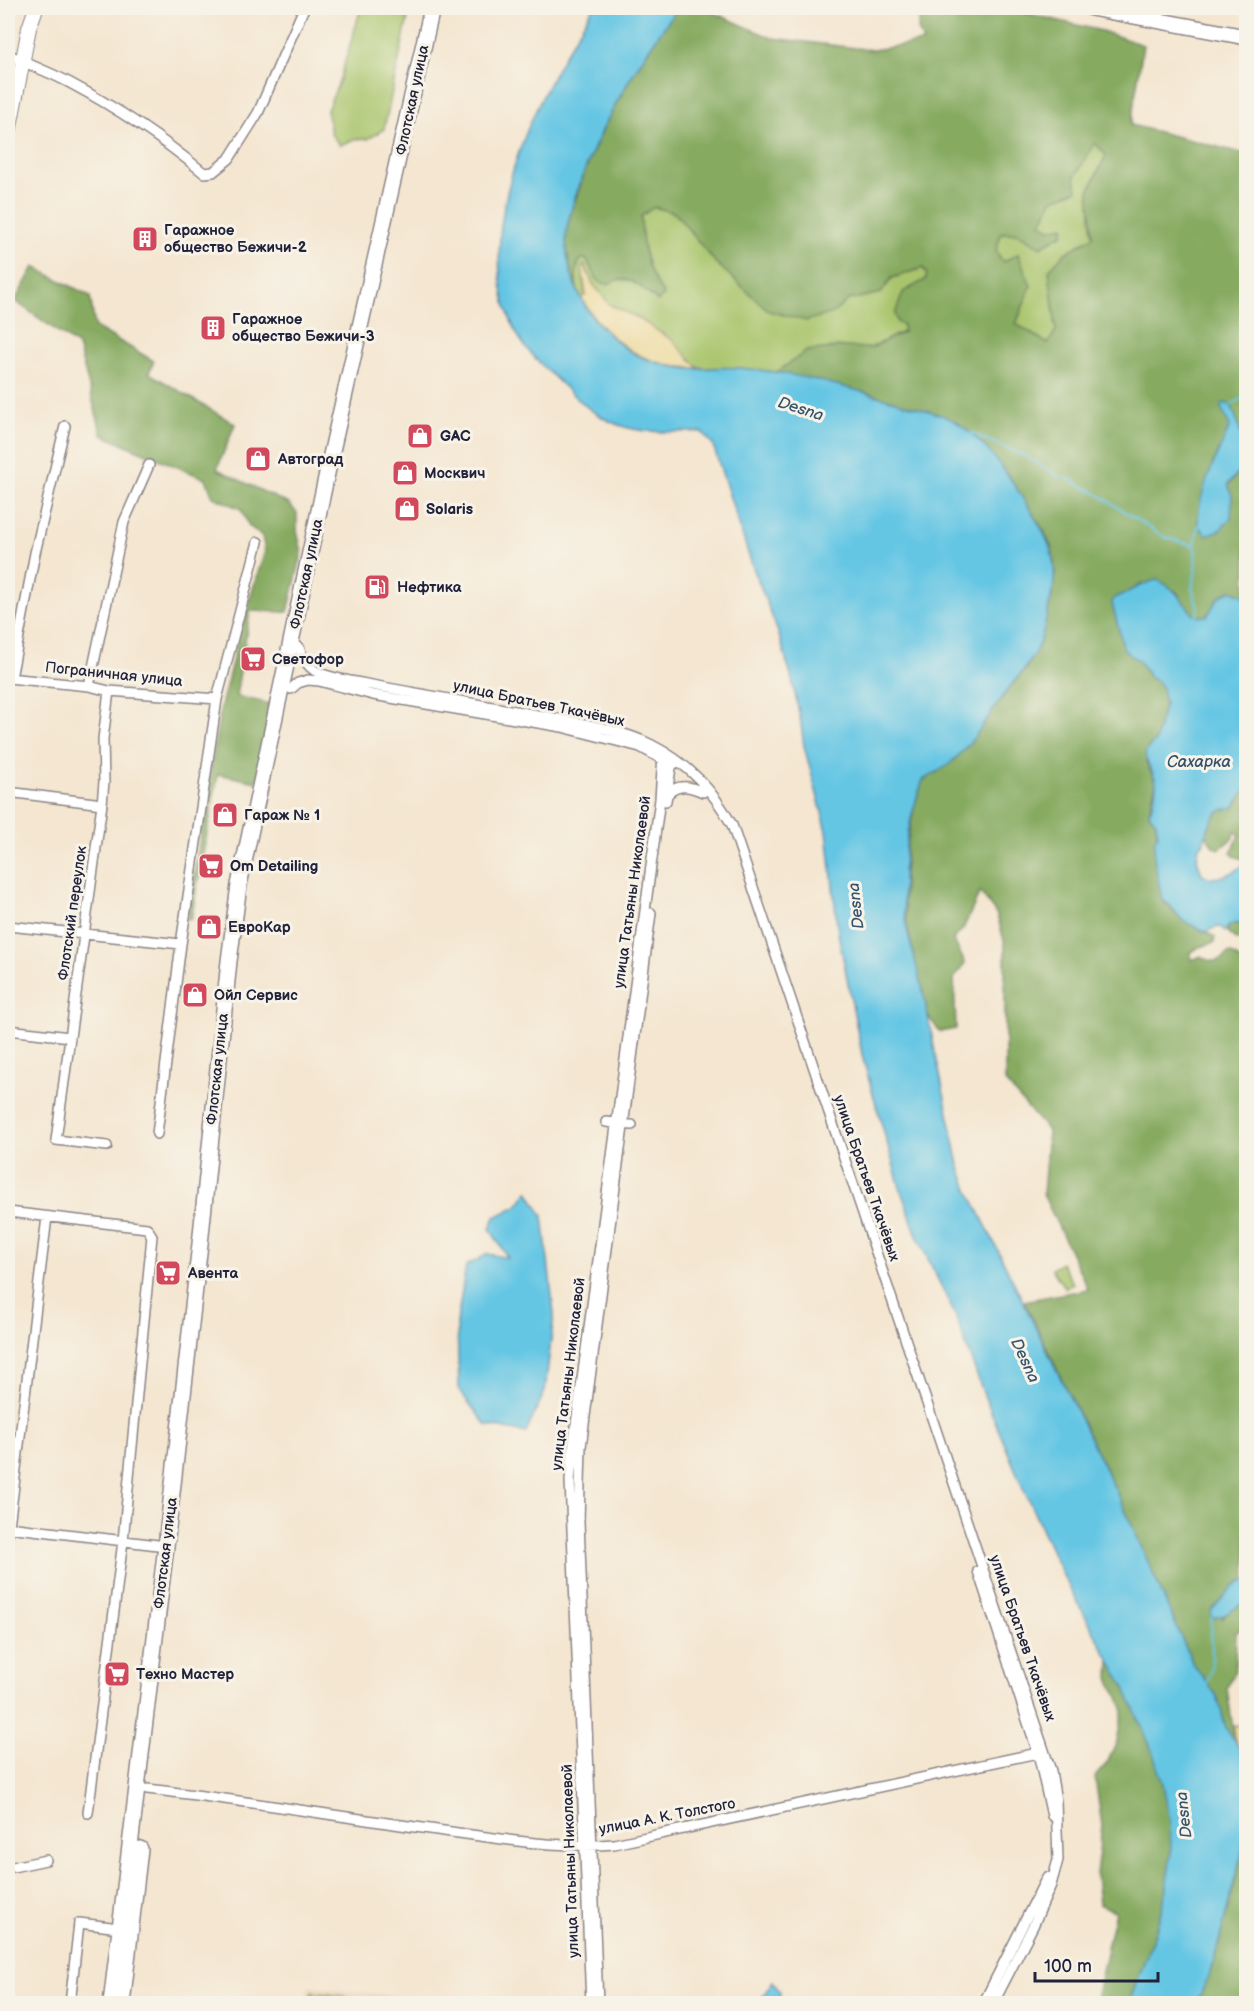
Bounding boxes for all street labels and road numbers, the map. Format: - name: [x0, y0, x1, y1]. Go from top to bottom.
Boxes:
- street label: Флотская улица: [392, 43, 433, 157]
- street label: Флотская улица: [286, 517, 327, 631]
- street label: Пограничная улица: [44, 658, 184, 691]
- street label: улица Братьев Ткачёвых: [452, 676, 626, 731]
- street label: улица Татьяны Николаевой: [610, 795, 655, 989]
- street label: Флотский переулок: [54, 845, 91, 982]
- street label: Флотская улица: [202, 1012, 233, 1126]
- street label: улица Братьев Ткачёвых: [829, 1092, 904, 1264]
- street label: улица Татьяны Николаевой: [547, 1277, 590, 1472]
- street label: Флотская улица: [149, 1496, 182, 1610]
- street label: улица Братьев Ткачёвых: [985, 1552, 1060, 1724]
- street label: улица Татьяны Николаевой: [558, 1764, 583, 1958]
- street label: улица А. К. Толстого: [597, 1794, 737, 1839]

